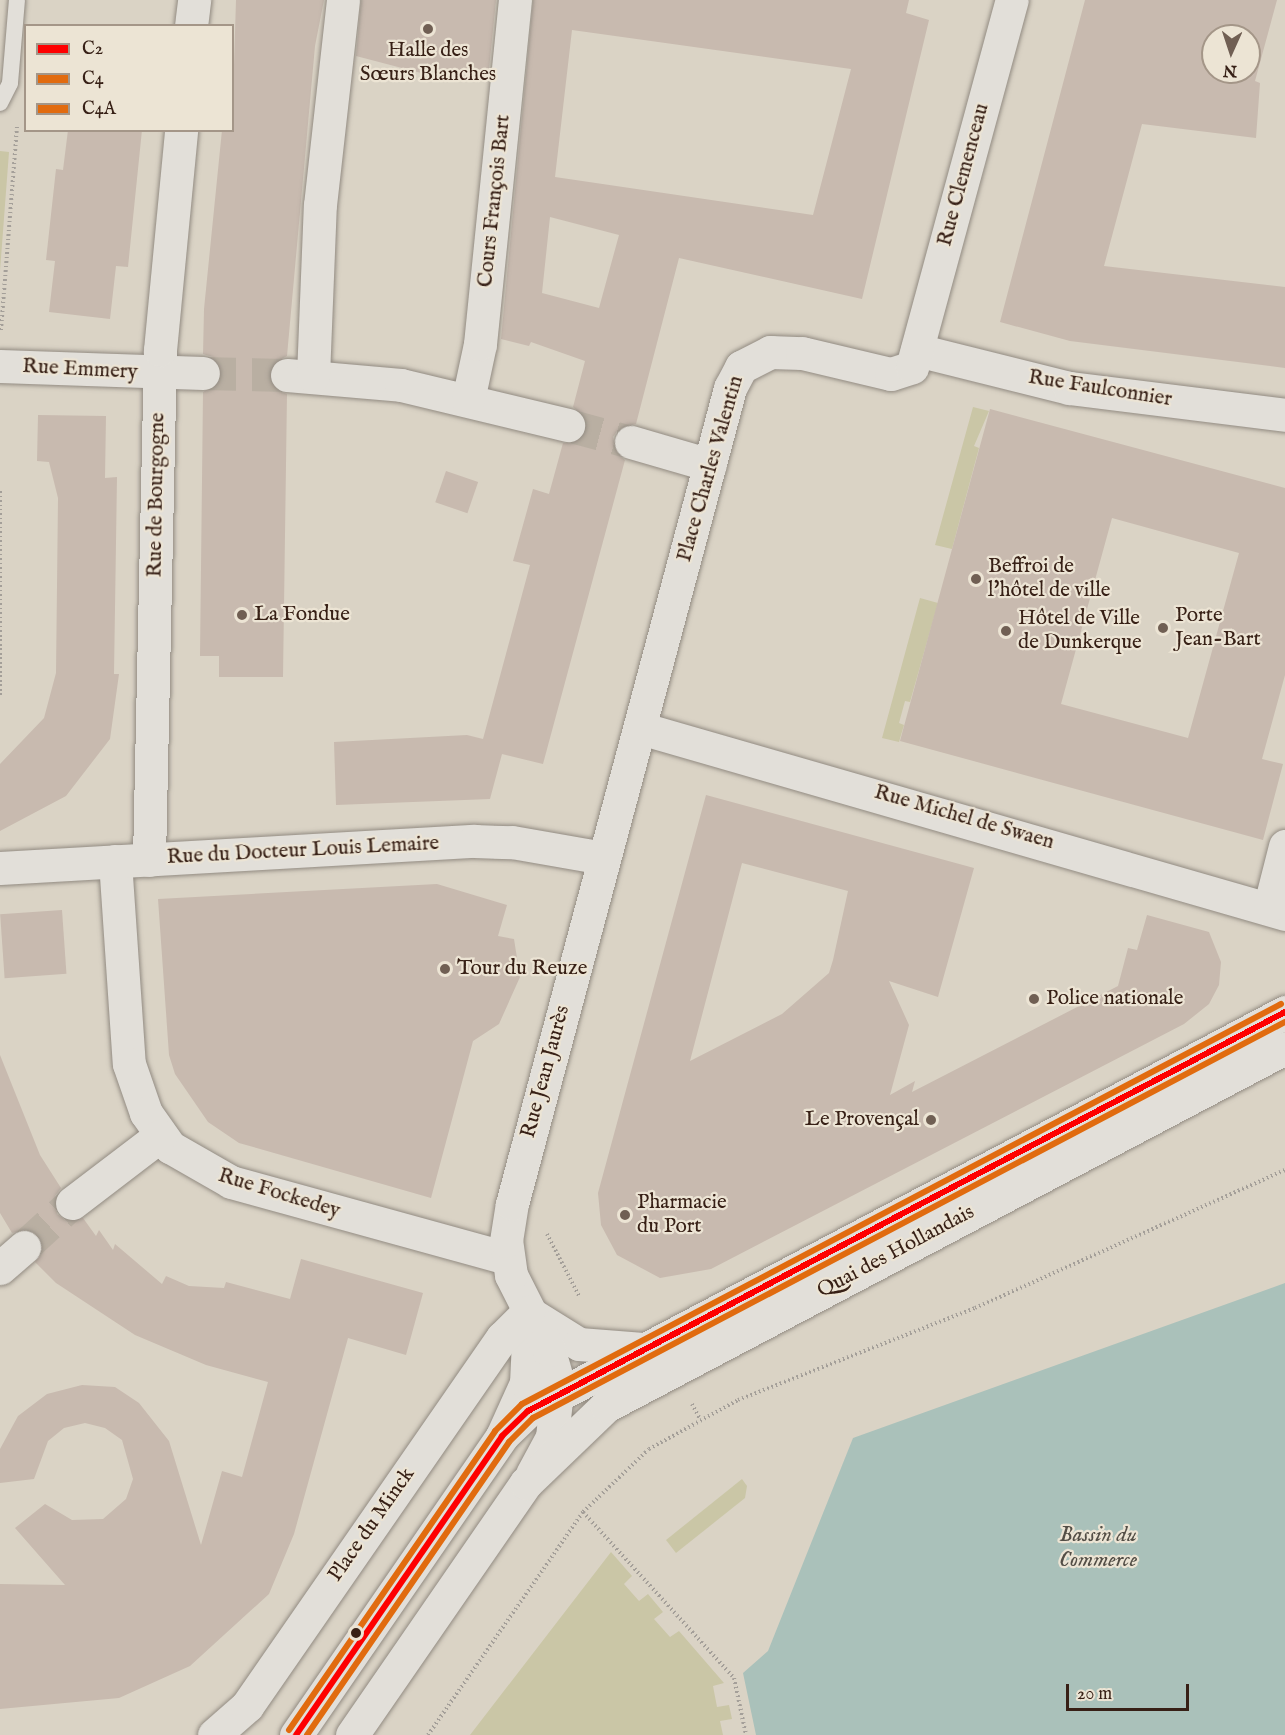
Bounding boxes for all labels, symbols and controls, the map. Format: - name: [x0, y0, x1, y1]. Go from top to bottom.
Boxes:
- marker: Halle des Sœurs Blanches: [421, 22, 435, 36]
- legend: [24, 24, 234, 132]
- north arrow: [1201, 24, 1261, 84]
- text: C2: [82, 38, 103, 61]
- place label: Halle des Sœurs Blanches: [360, 38, 496, 88]
- text: N: [1223, 60, 1238, 80]
- text: C4: [82, 68, 104, 91]
- text: C4A: [82, 98, 116, 121]
- street label: Rue Clemenceau: [933, 101, 995, 249]
- street label: Cours François Bart: [473, 113, 517, 289]
- street label: Rue Emmery: [22, 354, 138, 386]
- street label: Rue Faulconnier: [1026, 365, 1174, 413]
- street label: Place Charles Valentin: [672, 373, 750, 565]
- street label: Rue de Bourgogne: [143, 412, 171, 578]
- place label: Beffroi de l'hôtel de ville: [988, 554, 1111, 604]
- marker: Beffroi de l'hôtel de ville: [969, 572, 983, 586]
- place label: La Fondue: [254, 602, 350, 628]
- place label: Porte Jean-Bart: [1175, 603, 1261, 653]
- place label: Hôtel de Ville de Dunkerque: [1018, 606, 1142, 656]
- marker: La Fondue: [235, 608, 249, 622]
- marker: Porte Jean-Bart: [1156, 621, 1170, 635]
- marker: Hôtel de Ville de Dunkerque: [999, 624, 1013, 638]
- street label: Rue Michel de Swaen: [871, 780, 1057, 856]
- street label: Rue du Docteur Louis Lemaire: [166, 831, 440, 871]
- place label: Tour du Reuze: [457, 956, 587, 982]
- marker: Tour du Reuze: [438, 962, 452, 976]
- place label: Police nationale: [1046, 986, 1183, 1012]
- marker: Police nationale: [1027, 992, 1041, 1006]
- street label: Rue Jean Jaurès: [516, 1003, 576, 1141]
- place label: Le Provençal: [805, 1107, 919, 1133]
- marker: Le Provençal: [924, 1113, 938, 1127]
- street label: Rue Fockedey: [215, 1163, 343, 1225]
- place label: Pharmacie du Port: [637, 1190, 727, 1240]
- street label: Quai des Hollandais: [813, 1200, 979, 1304]
- marker: Pharmacie du Port: [618, 1208, 632, 1222]
- street label: Place du Minck: [323, 1463, 421, 1587]
- water label: Bassin du Commerce: [1059, 1522, 1137, 1574]
- unlabelled marker: [350, 1627, 362, 1639]
- scale bar: [1069, 1672, 1192, 1710]
- text: 20 m: [1077, 1683, 1112, 1706]

